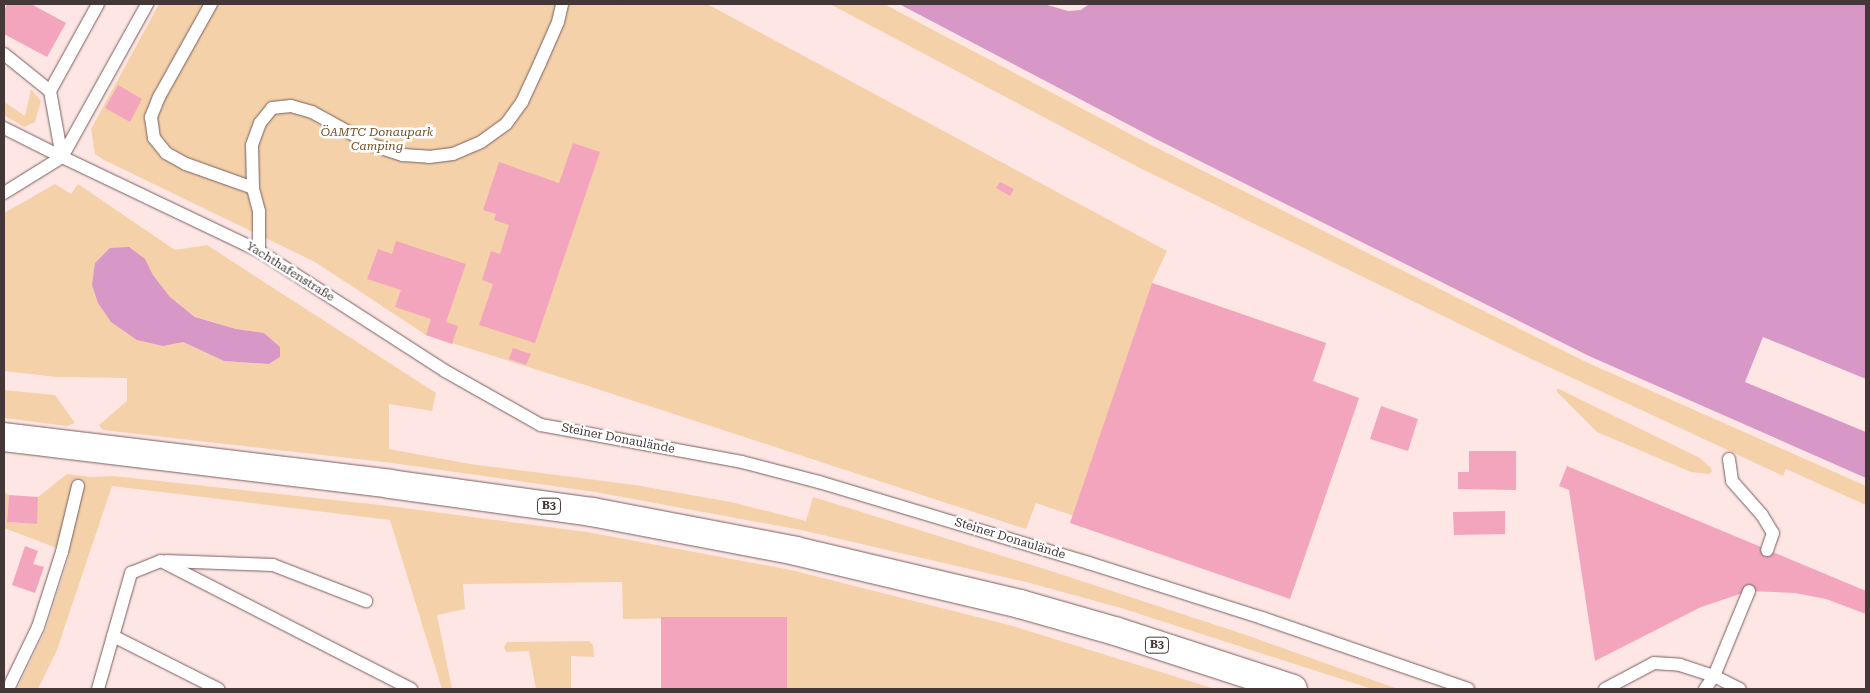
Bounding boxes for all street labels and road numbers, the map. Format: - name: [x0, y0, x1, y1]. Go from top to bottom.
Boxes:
- street label: Yachthafenstraße: [243, 239, 337, 305]
- street label: Steiner Donaulände: [560, 421, 676, 457]
- road number: B3: [536, 498, 562, 514]
- street label: Steiner Donaulände: [953, 515, 1067, 563]
- road number: B3: [1144, 636, 1170, 654]

